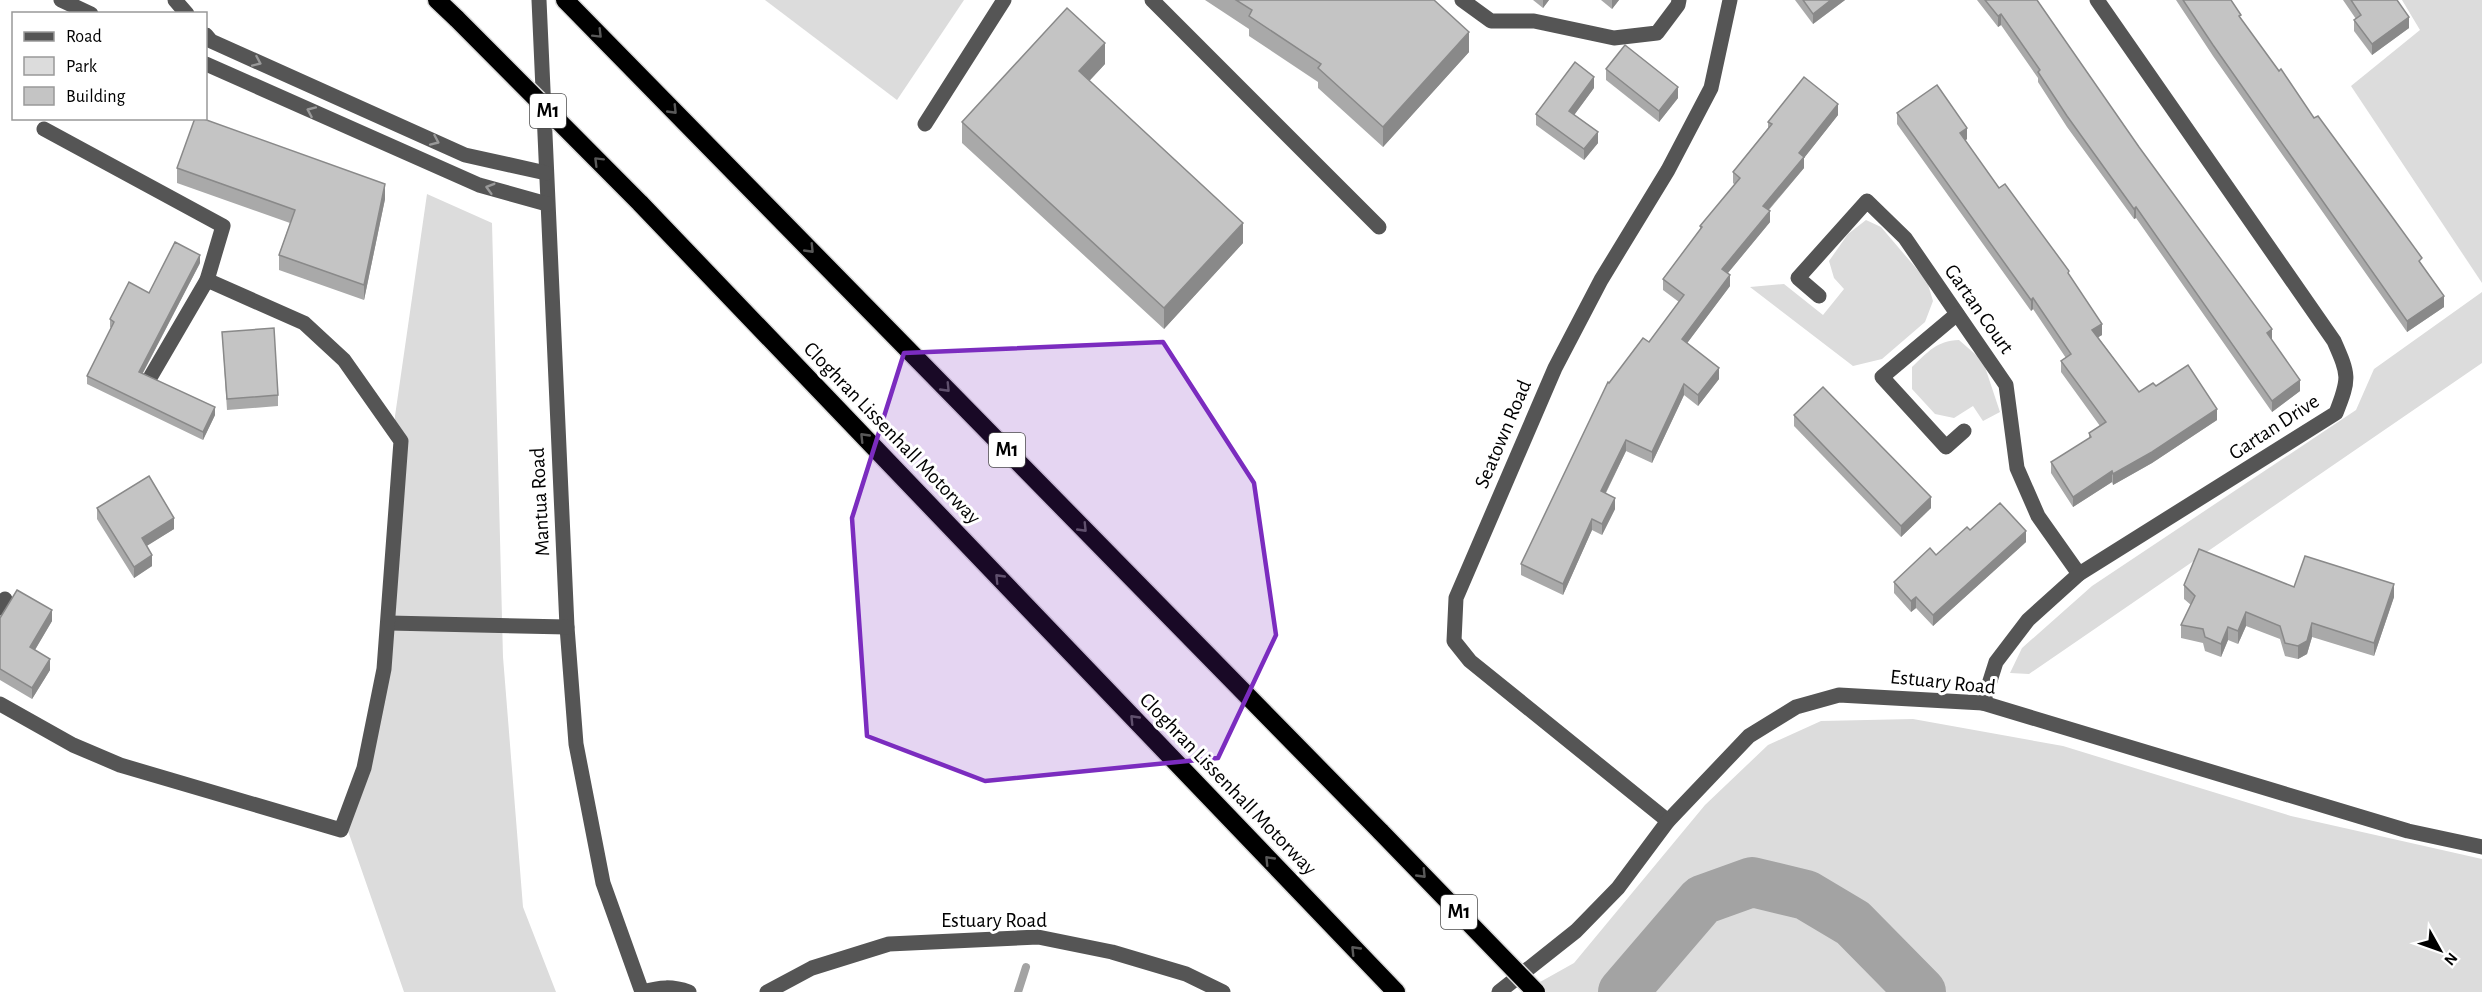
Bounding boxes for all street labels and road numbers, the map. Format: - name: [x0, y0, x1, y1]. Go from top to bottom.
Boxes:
- road number: M1: [530, 94, 566, 128]
- street label: Gartan Court: [1941, 260, 2018, 358]
- street label: Cloghran Lissenhall Motorway: [800, 338, 984, 528]
- street label: Seatown Road: [1471, 377, 1535, 491]
- street label: Gartan Drive: [2225, 390, 2323, 464]
- road number: M1: [989, 433, 1025, 467]
- street label: Mantua Road: [527, 447, 553, 557]
- street label: Estuary Road: [1889, 666, 1997, 698]
- street label: Cloghran Lissenhall Motorway: [1136, 689, 1320, 879]
- road number: M1: [1441, 895, 1477, 929]
- street label: Estuary Road: [941, 910, 1047, 931]

